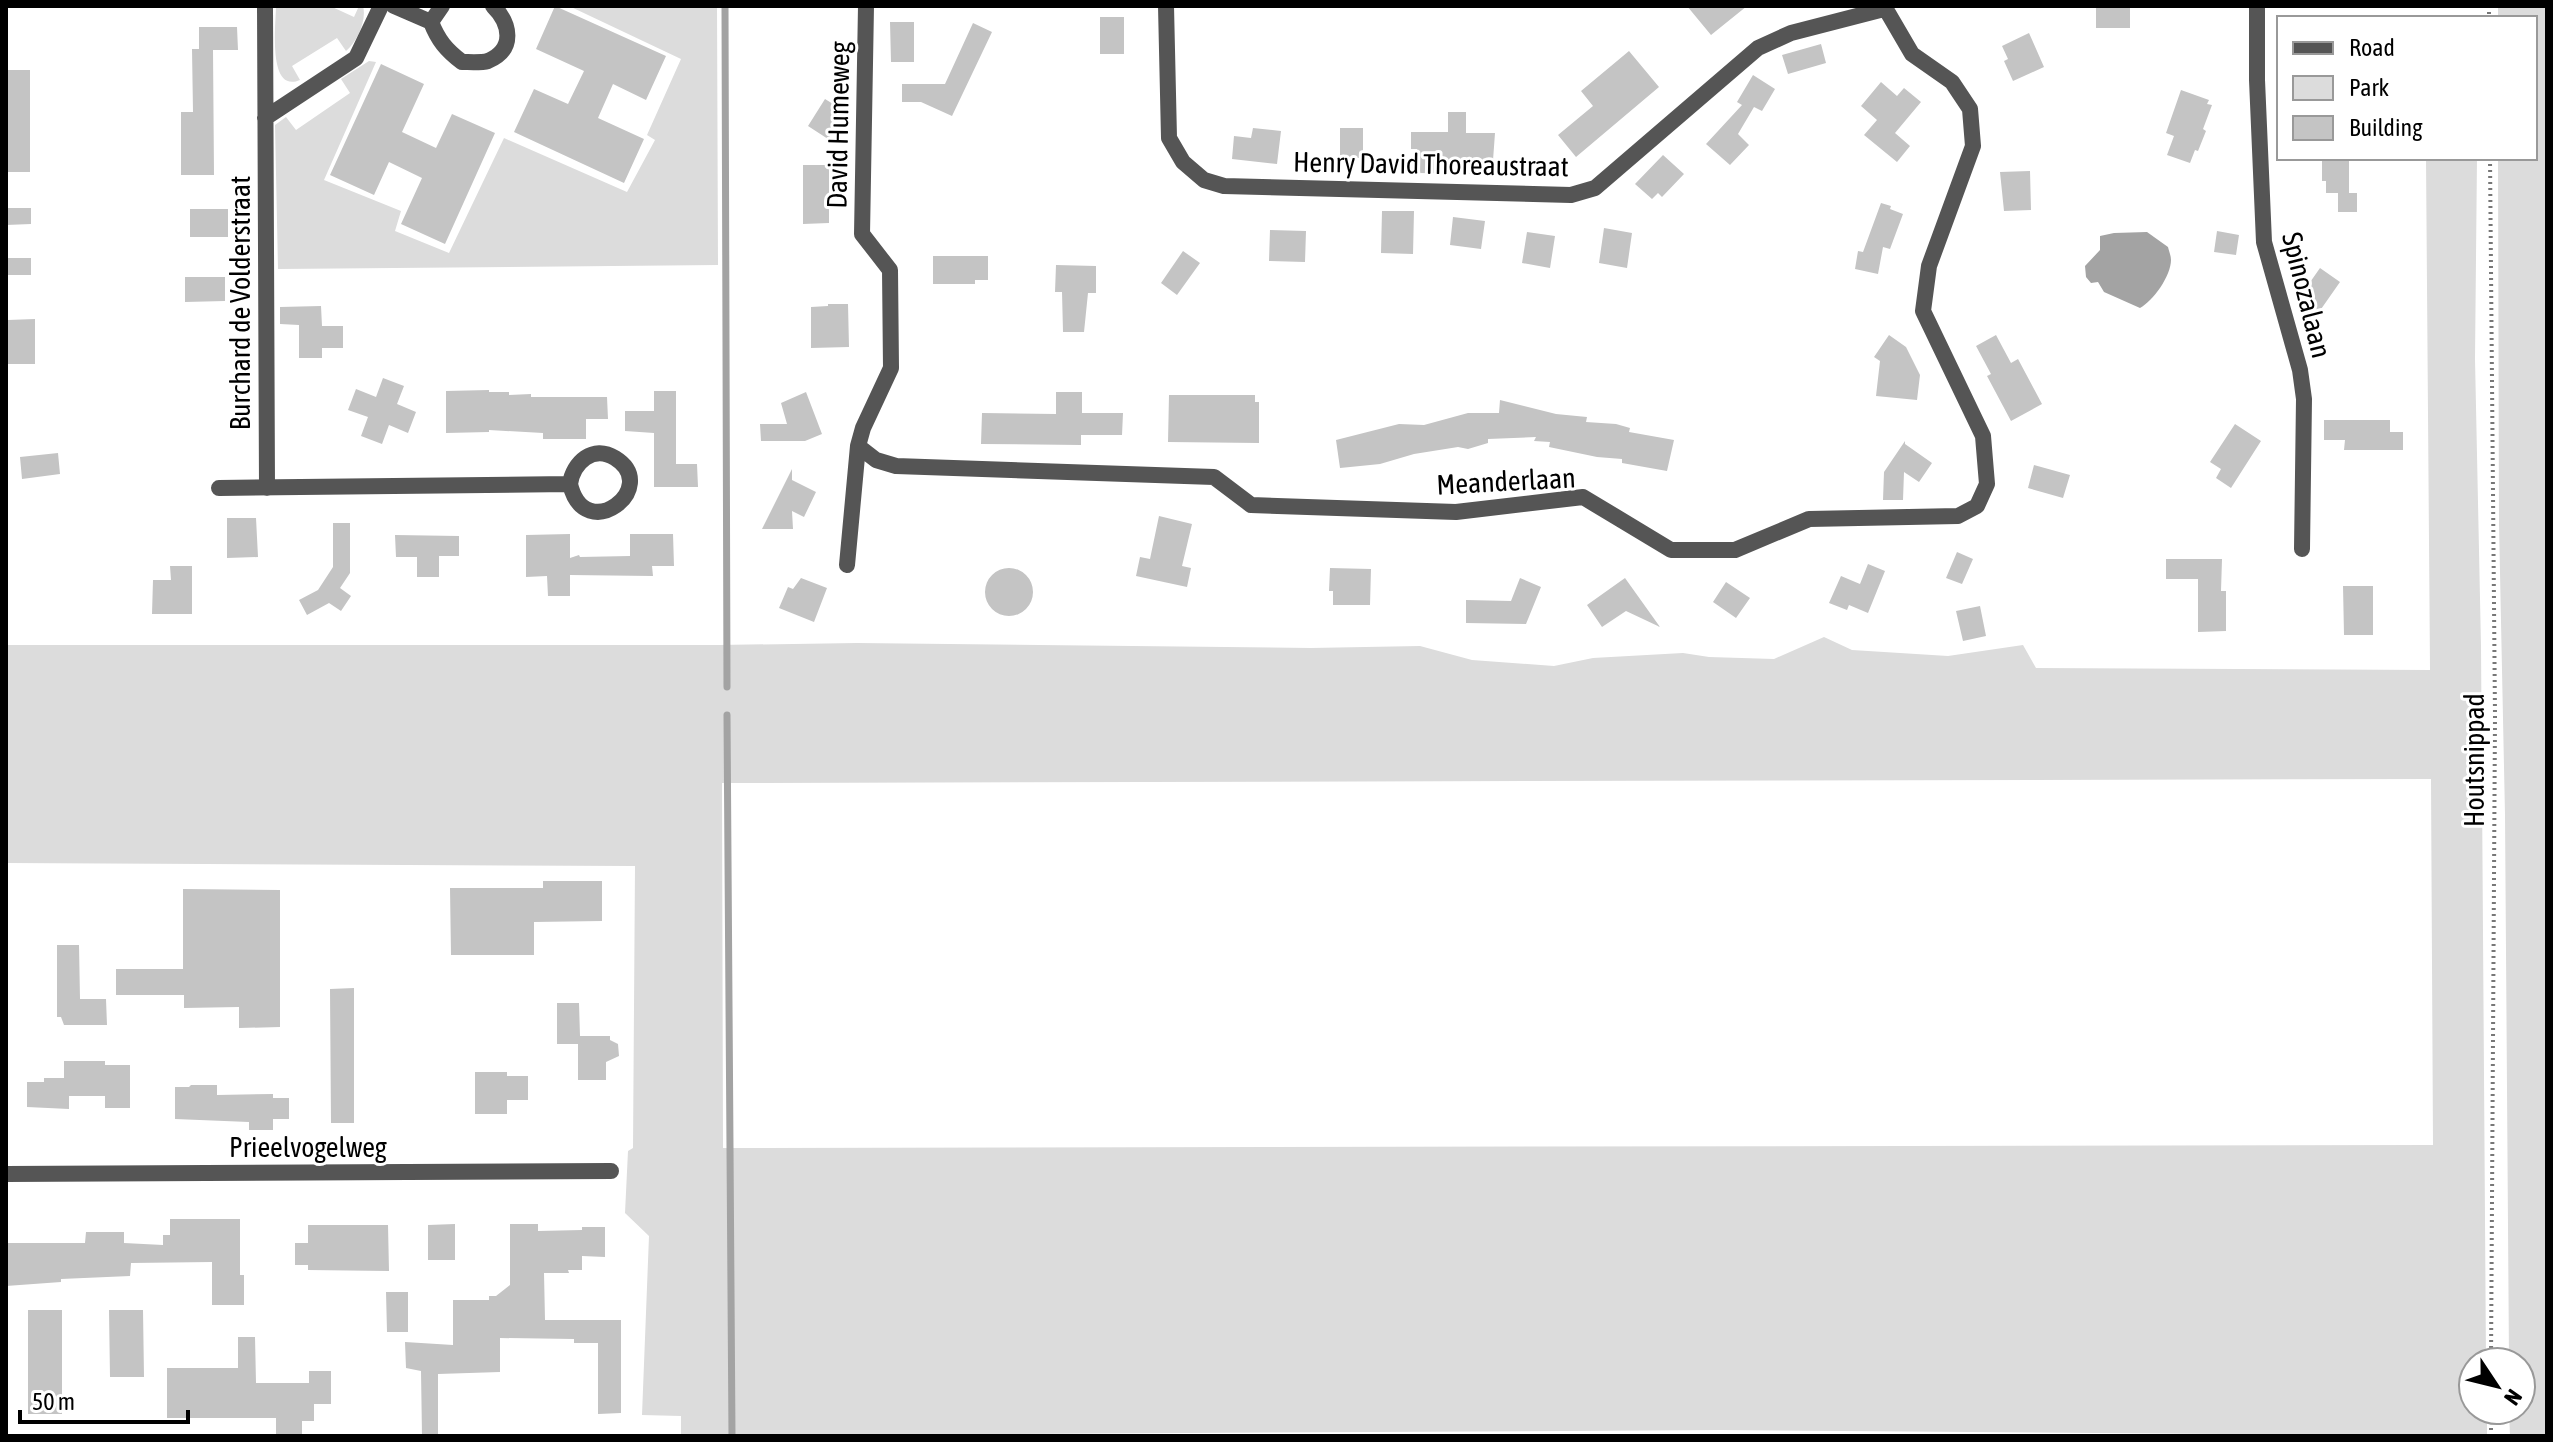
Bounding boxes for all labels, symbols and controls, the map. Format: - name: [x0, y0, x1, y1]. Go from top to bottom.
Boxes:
- legend: [2277, 16, 2537, 160]
- text: Road: [2349, 34, 2395, 61]
- street label: David Humeweg: [821, 41, 855, 209]
- text: Park: [2349, 74, 2390, 101]
- text: Building: [2349, 114, 2423, 141]
- street label: Henry David Thoreaustraat: [1293, 146, 1569, 182]
- street label: Burchard de Volderstraat: [224, 176, 256, 430]
- street label: Spinozalaan: [2276, 229, 2338, 361]
- street label: Meanderlaan: [1436, 461, 1576, 501]
- street label: Houtsnippad: [2458, 693, 2490, 827]
- street label: Prieelvogelweg: [229, 1131, 387, 1163]
- north arrow: [2457, 1346, 2537, 1426]
- scale bar: [20, 1374, 188, 1424]
- text: N: [2499, 1385, 2528, 1410]
- text: 50 m: [32, 1388, 75, 1415]

